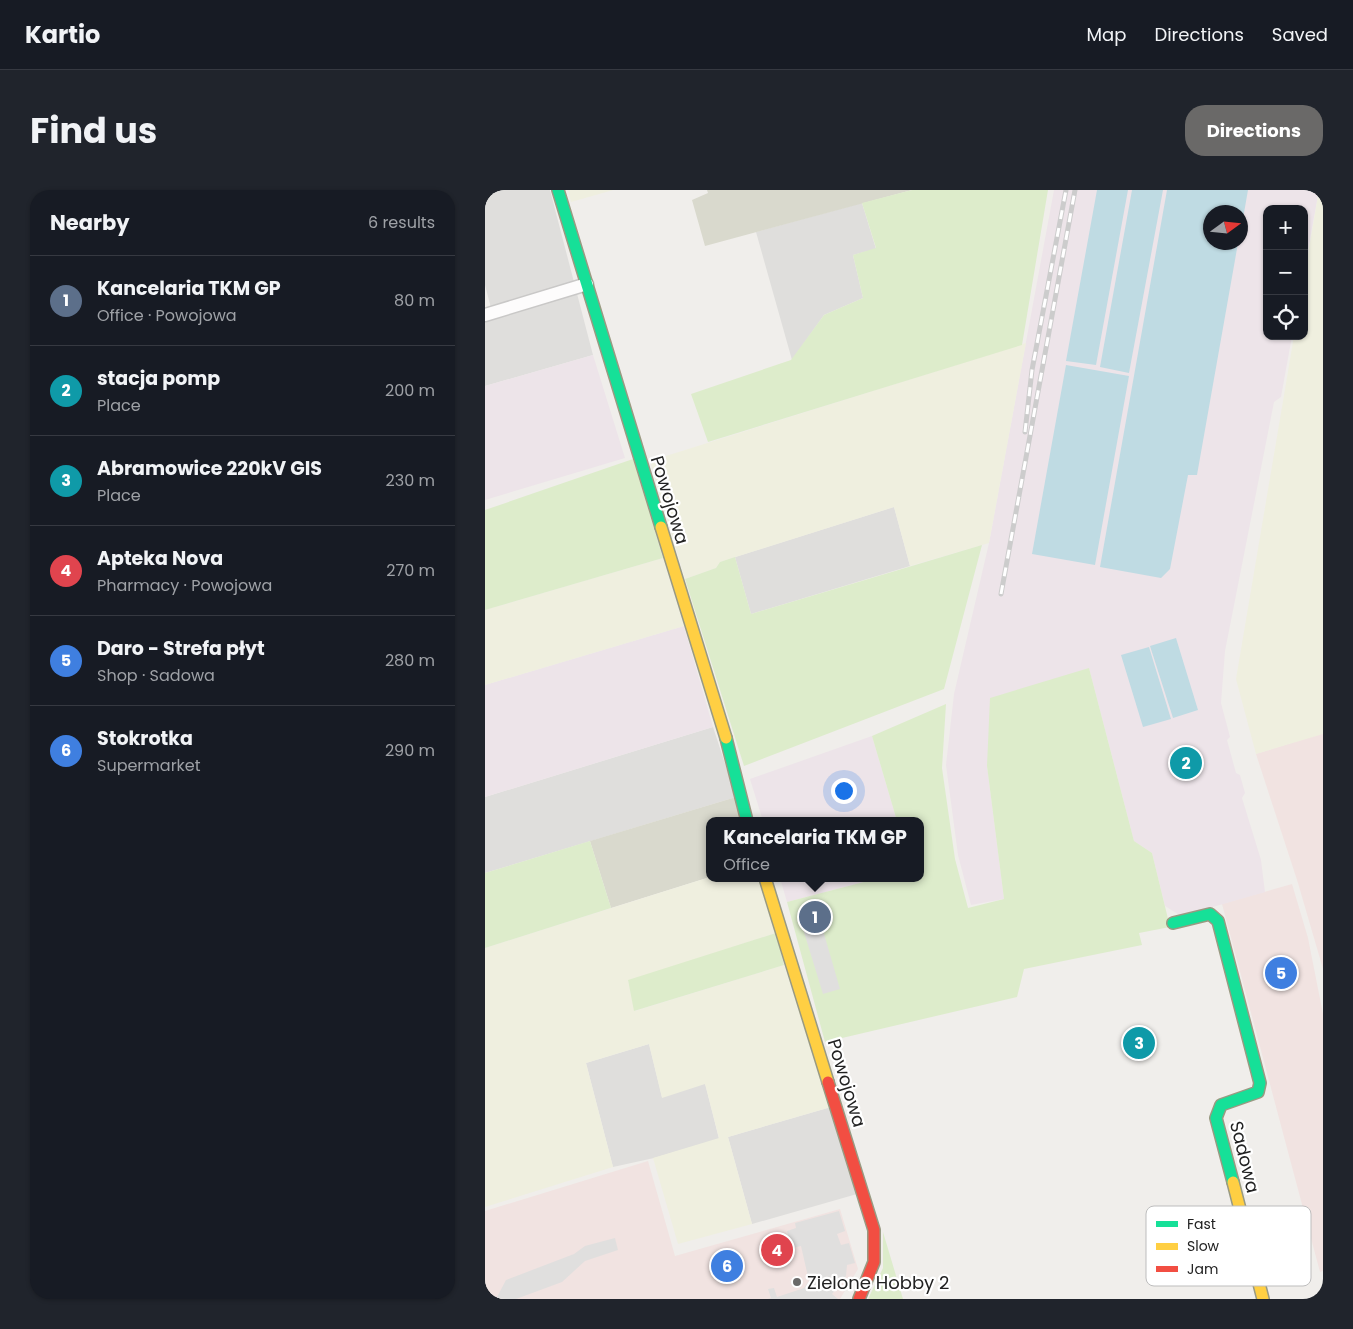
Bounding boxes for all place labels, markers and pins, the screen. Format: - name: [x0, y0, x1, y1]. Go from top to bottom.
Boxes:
- pin: 2: [1170, 744, 1202, 782]
- pin: 1: [799, 898, 831, 936]
- pin: 5: [1265, 954, 1297, 992]
- pin: 3: [1123, 1024, 1155, 1062]
- pin: 4: [761, 1231, 793, 1269]
- pin: 6: [711, 1247, 743, 1285]
- place label: Zielone Hobby 2: [807, 1270, 949, 1295]
- marker: Zielone Hobby 2: [791, 1276, 803, 1288]

